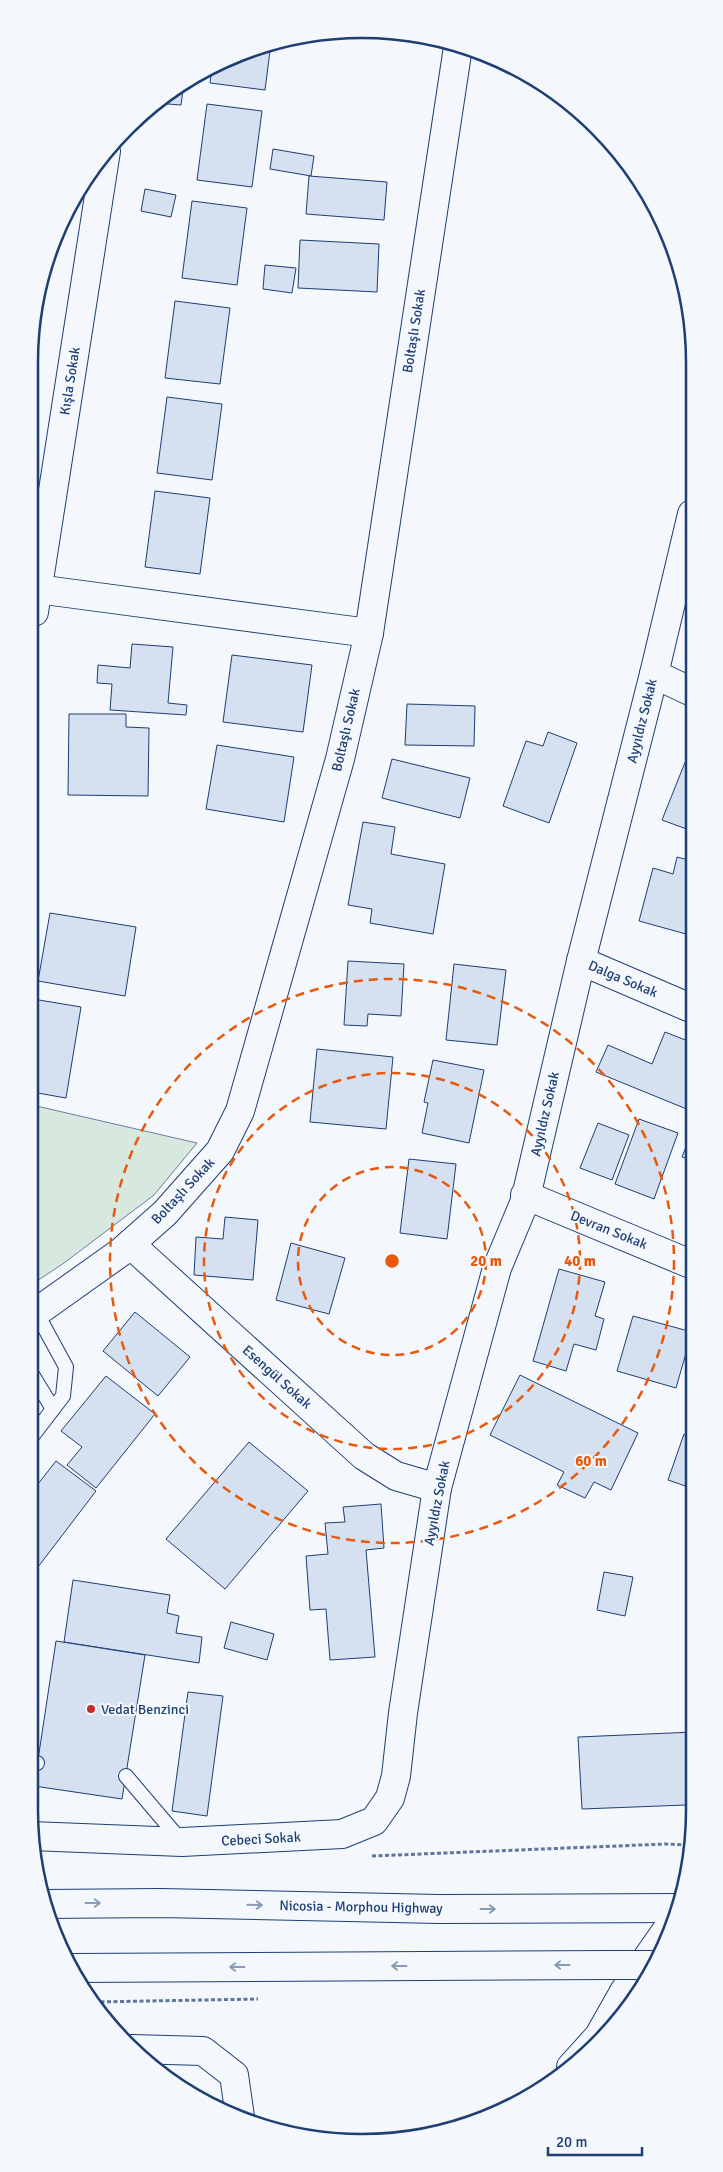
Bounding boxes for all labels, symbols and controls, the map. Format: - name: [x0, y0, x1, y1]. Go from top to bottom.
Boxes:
- street label: Boltaşlı Sokak: [399, 288, 429, 374]
- street label: Kışla Sokak: [56, 346, 84, 416]
- street label: Ayyıldız Sokak: [623, 677, 661, 765]
- street label: Boltaşlı Sokak: [328, 687, 364, 773]
- street label: Dalga Sokak: [586, 957, 660, 1001]
- street label: Ayyıldız Sokak: [527, 1070, 563, 1158]
- street label: Boltaşlı Sokak: [148, 1154, 218, 1228]
- street label: Devran Sokak: [568, 1207, 650, 1253]
- centre of rings: [383, 1252, 401, 1270]
- text: 20 m: [470, 1252, 502, 1270]
- text: 40 m: [564, 1252, 596, 1270]
- street label: Esengül Sokak: [239, 1342, 315, 1412]
- text: 60 m: [575, 1452, 607, 1470]
- street label: Ayyıldız Sokak: [420, 1459, 454, 1547]
- place label: Vedat Benzinci: [101, 1701, 189, 1718]
- marker: Vedat Benzinci: [85, 1703, 97, 1715]
- street label: Cebeci Sokak: [221, 1828, 301, 1850]
- street label: Nicosia - Morphou Highway: [279, 1897, 443, 1917]
- one-way arrow: [84, 1899, 100, 1908]
- one-way arrow: [246, 1900, 263, 1910]
- one-way arrow: [480, 1904, 496, 1914]
- one-way arrow: [554, 1960, 570, 1970]
- one-way arrow: [391, 1961, 408, 1971]
- one-way arrow: [229, 1962, 245, 1972]
- scale bar: [548, 2124, 642, 2156]
- text: 20 m: [556, 2133, 587, 2151]

